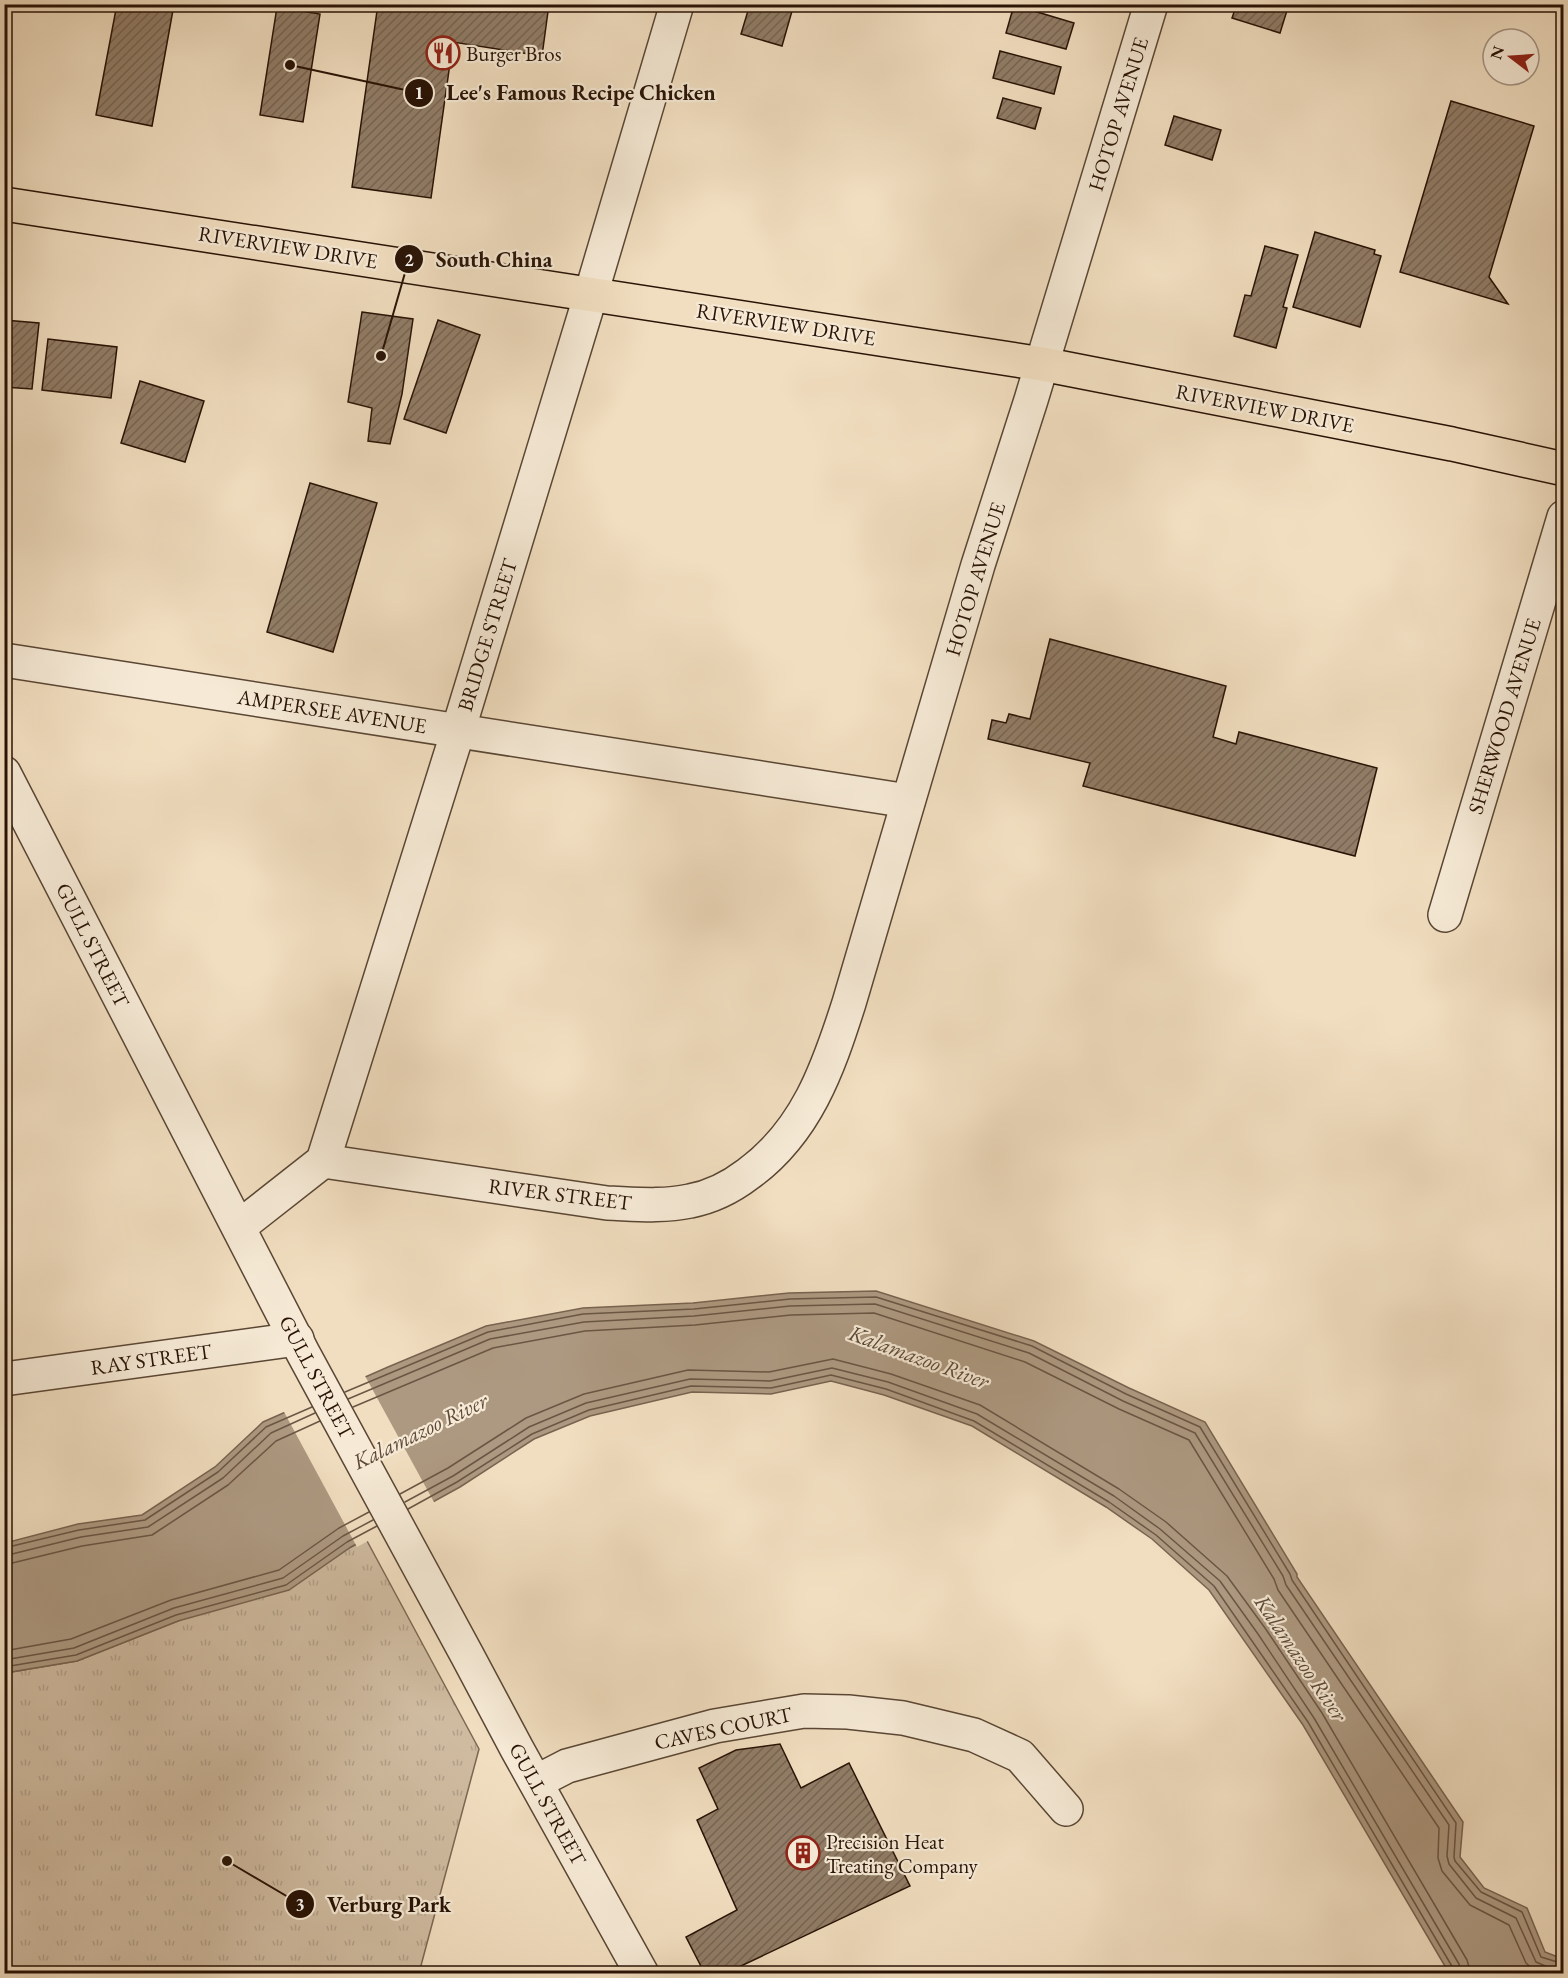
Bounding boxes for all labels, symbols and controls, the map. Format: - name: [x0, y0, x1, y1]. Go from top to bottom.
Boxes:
- north arrow: [1481, 27, 1541, 87]
- street label: HOTOP AVENUE: [1082, 34, 1154, 194]
- restaurant icon: Burger Bros: [425, 35, 461, 71]
- place label: Burger Bros: [466, 40, 562, 67]
- text: N: [1485, 43, 1509, 62]
- callout: Lee's Famous Recipe Chicken: [404, 73, 727, 113]
- text: Lee's Famous Recipe Chicken: [446, 78, 716, 107]
- text: 1: [414, 81, 424, 104]
- street label: RIVERVIEW DRIVE: [196, 220, 380, 275]
- callout: South China: [394, 239, 565, 279]
- text: South China: [436, 245, 553, 274]
- text: 2: [404, 248, 414, 271]
- street label: RIVERVIEW DRIVE: [694, 297, 878, 352]
- street label: RIVERVIEW DRIVE: [1174, 377, 1357, 439]
- street label: HOTOP AVENUE: [939, 499, 1011, 659]
- street label: BRIDGE STREET: [451, 555, 523, 715]
- street label: SHERWOOD AVENUE: [1461, 615, 1547, 817]
- street label: AMPERSEE AVENUE: [235, 683, 429, 739]
- street label: GULL STREET: [50, 878, 136, 1013]
- street label: RIVER STREET: [487, 1172, 634, 1216]
- street label: GULL STREET: [273, 1311, 361, 1444]
- water label: Kalamazoo River: [844, 1318, 994, 1396]
- street label: RAY STREET: [89, 1337, 214, 1381]
- water label: Kalamazoo River: [347, 1385, 494, 1477]
- water label: Kalamazoo River: [1247, 1588, 1355, 1728]
- street label: CAVES COURT: [652, 1700, 795, 1756]
- street label: GULL STREET: [503, 1738, 593, 1871]
- place label: Precision Heat Treating Company: [826, 1828, 978, 1879]
- building icon: Precision Heat Treating Company: [785, 1835, 821, 1871]
- callout: Verburg Park: [285, 1884, 464, 1924]
- text: Verburg Park: [327, 1890, 452, 1919]
- text: 3: [295, 1893, 305, 1916]

